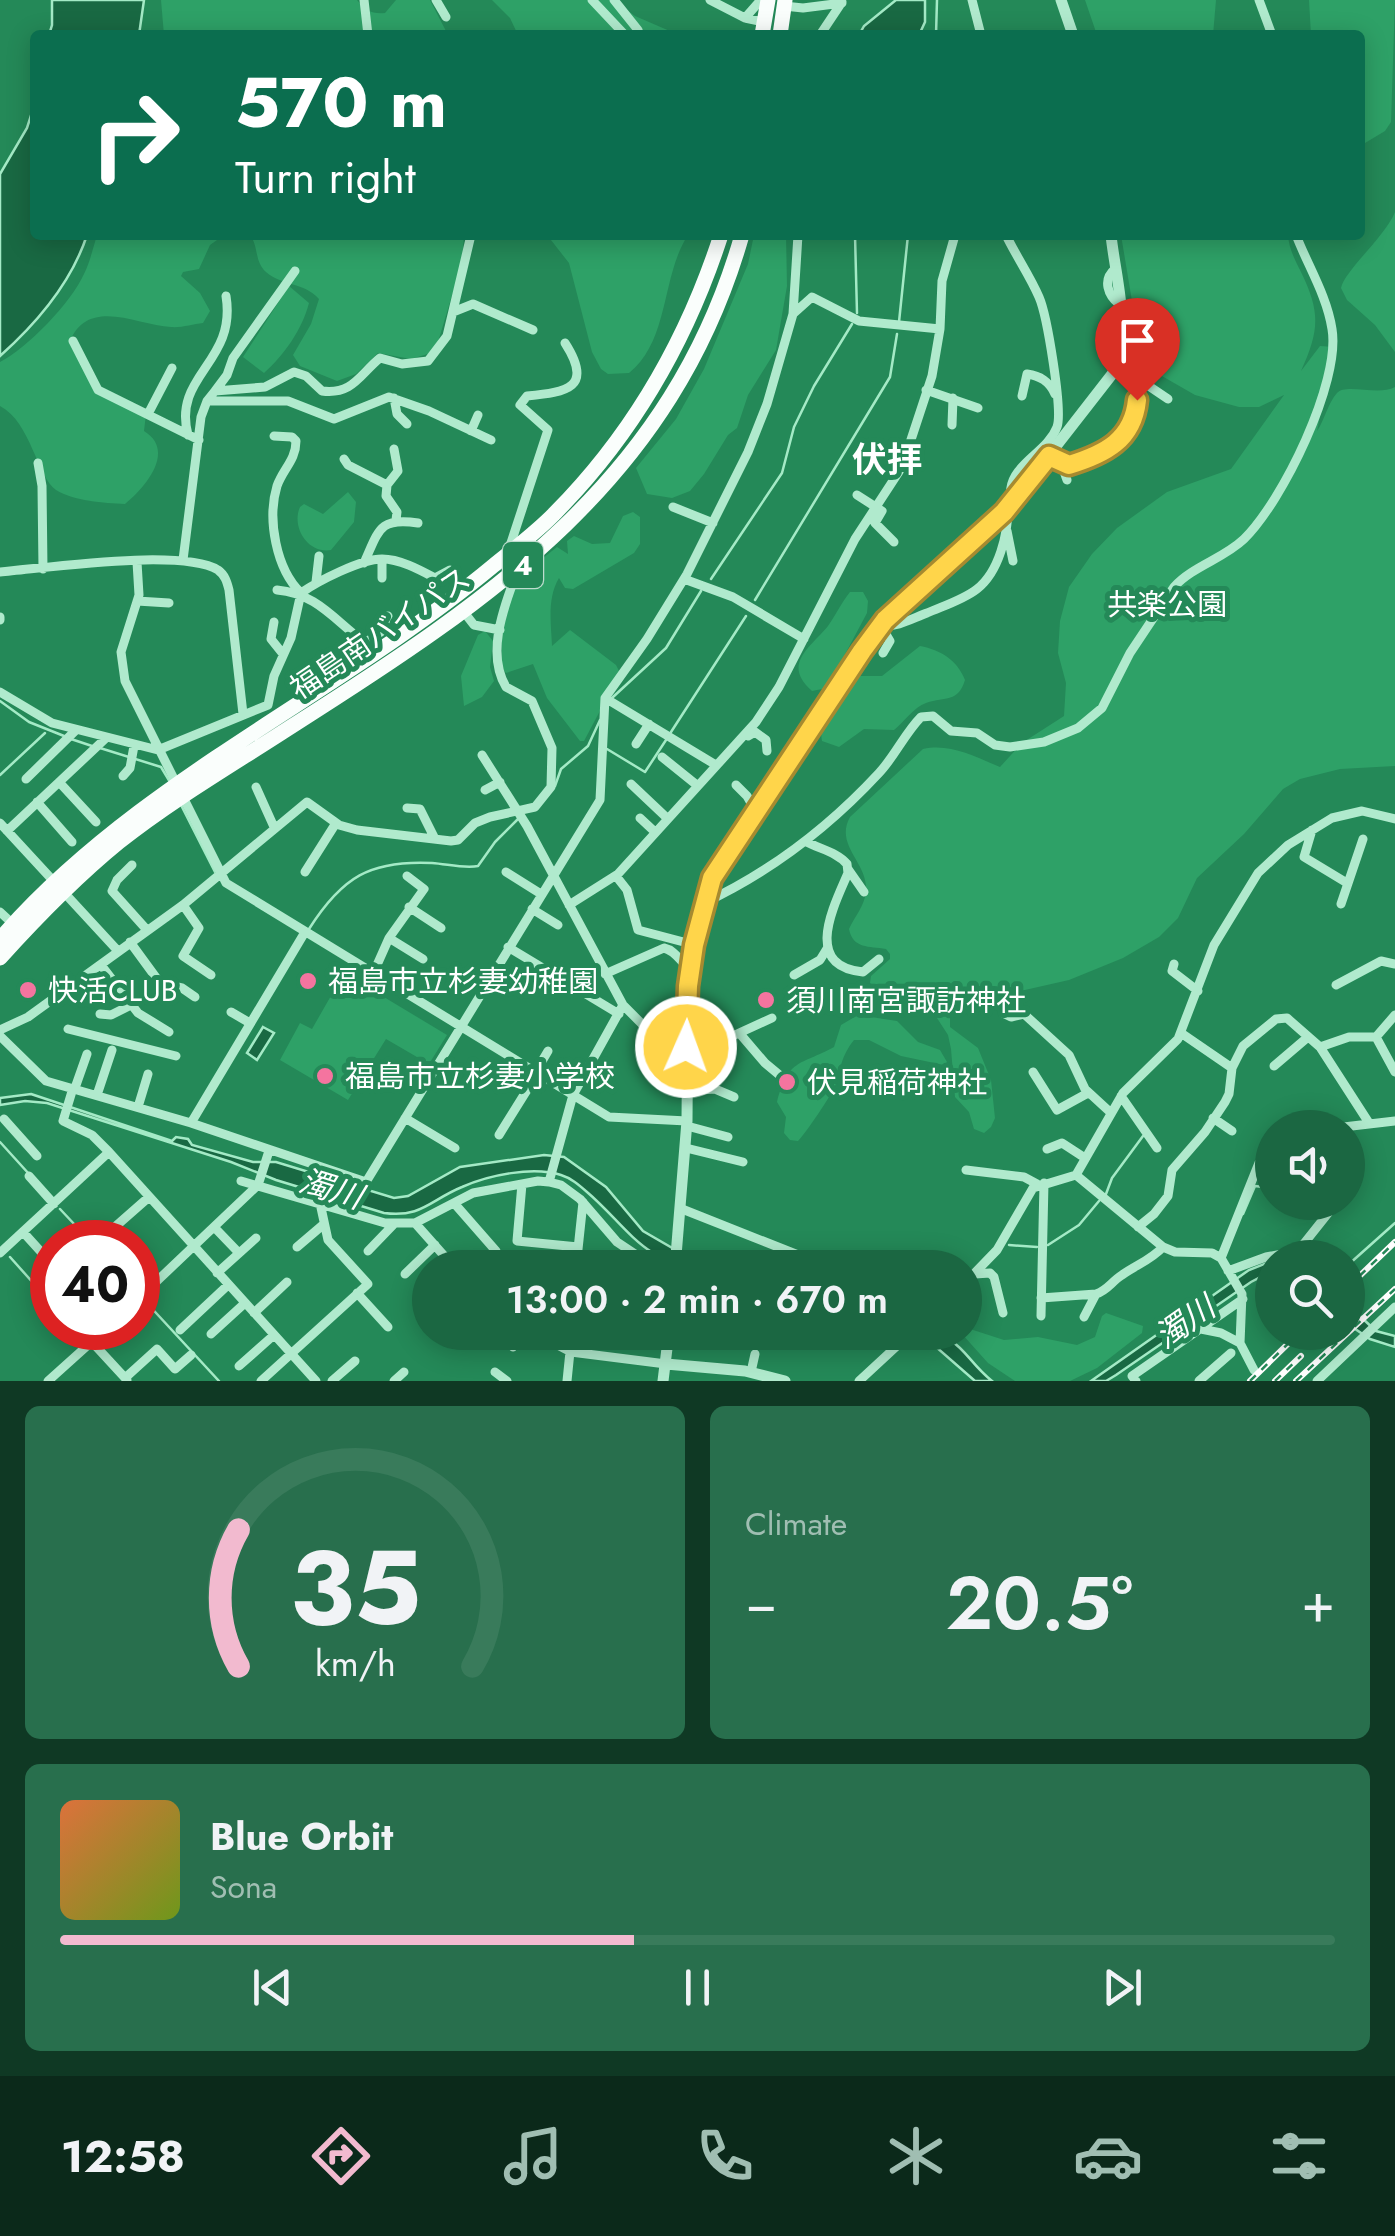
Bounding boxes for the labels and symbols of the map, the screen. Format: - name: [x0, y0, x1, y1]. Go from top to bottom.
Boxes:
- pin: [1095, 298, 1180, 401]
- district label: 伏拝: [852, 435, 922, 485]
- road number: 4: [503, 542, 543, 588]
- street label: 福島南バイパス: [281, 557, 479, 709]
- park label: 共楽公園: [1107, 583, 1227, 626]
- place label: 福島市立杉妻幼稚園: [328, 960, 598, 1003]
- place label: 快活CLUB: [48, 969, 178, 1012]
- marker: 福島市立杉妻幼稚園: [297, 970, 319, 992]
- marker: 快活CLUB: [17, 979, 39, 1001]
- place label: 須川南宮諏訪神社: [786, 979, 1026, 1022]
- marker: 須川南宮諏訪神社: [755, 989, 777, 1011]
- position arrow: [634, 995, 738, 1099]
- place label: 福島市立杉妻小学校: [345, 1055, 615, 1098]
- place label: 伏見稲荷神社: [807, 1061, 987, 1104]
- marker: 福島市立杉妻小学校: [314, 1065, 336, 1087]
- marker: 伏見稲荷神社: [776, 1071, 798, 1093]
- water label: 濁川: [294, 1158, 371, 1221]
- speed limit sign: 40: [30, 1220, 160, 1350]
- water label: 濁川: [1146, 1283, 1227, 1359]

